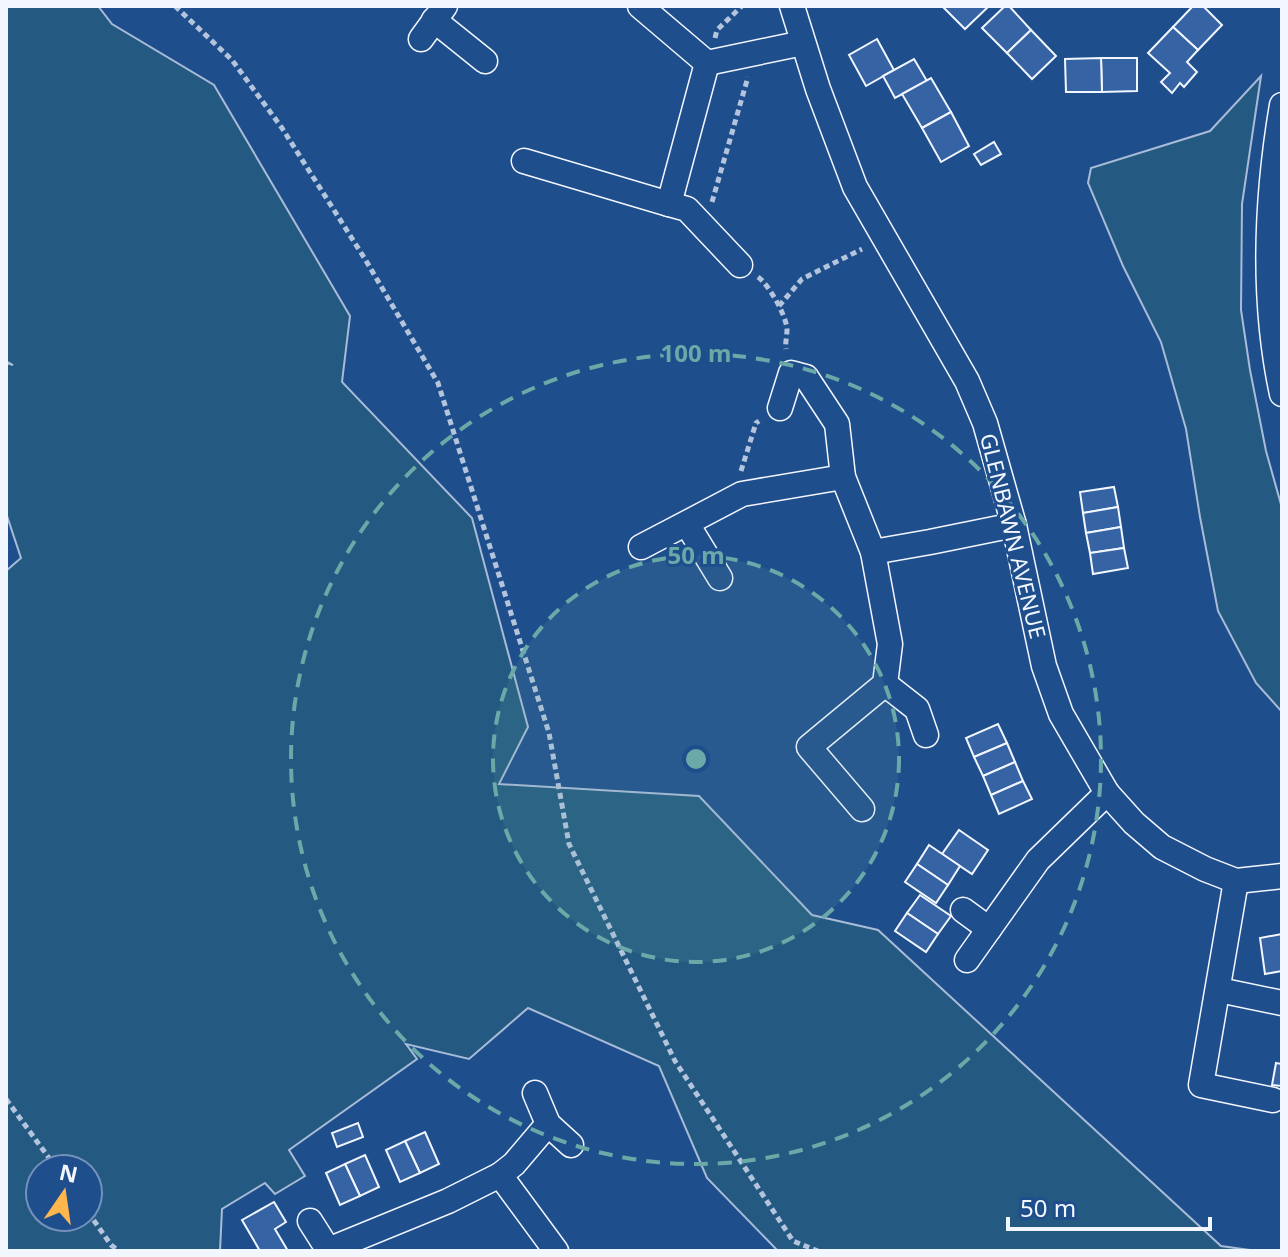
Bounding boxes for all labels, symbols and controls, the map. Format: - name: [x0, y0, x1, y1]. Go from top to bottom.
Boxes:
- text: 100 m: [661, 336, 731, 369]
- street label: GLENBAWN AVENUE: [974, 430, 1054, 642]
- text: 50 m: [667, 538, 725, 571]
- centre of rings: [682, 745, 710, 773]
- north arrow: [24, 1153, 104, 1233]
- text: N: [57, 1156, 81, 1189]
- scale bar: [1008, 1181, 1210, 1231]
- text: 50 m: [1020, 1191, 1076, 1224]

